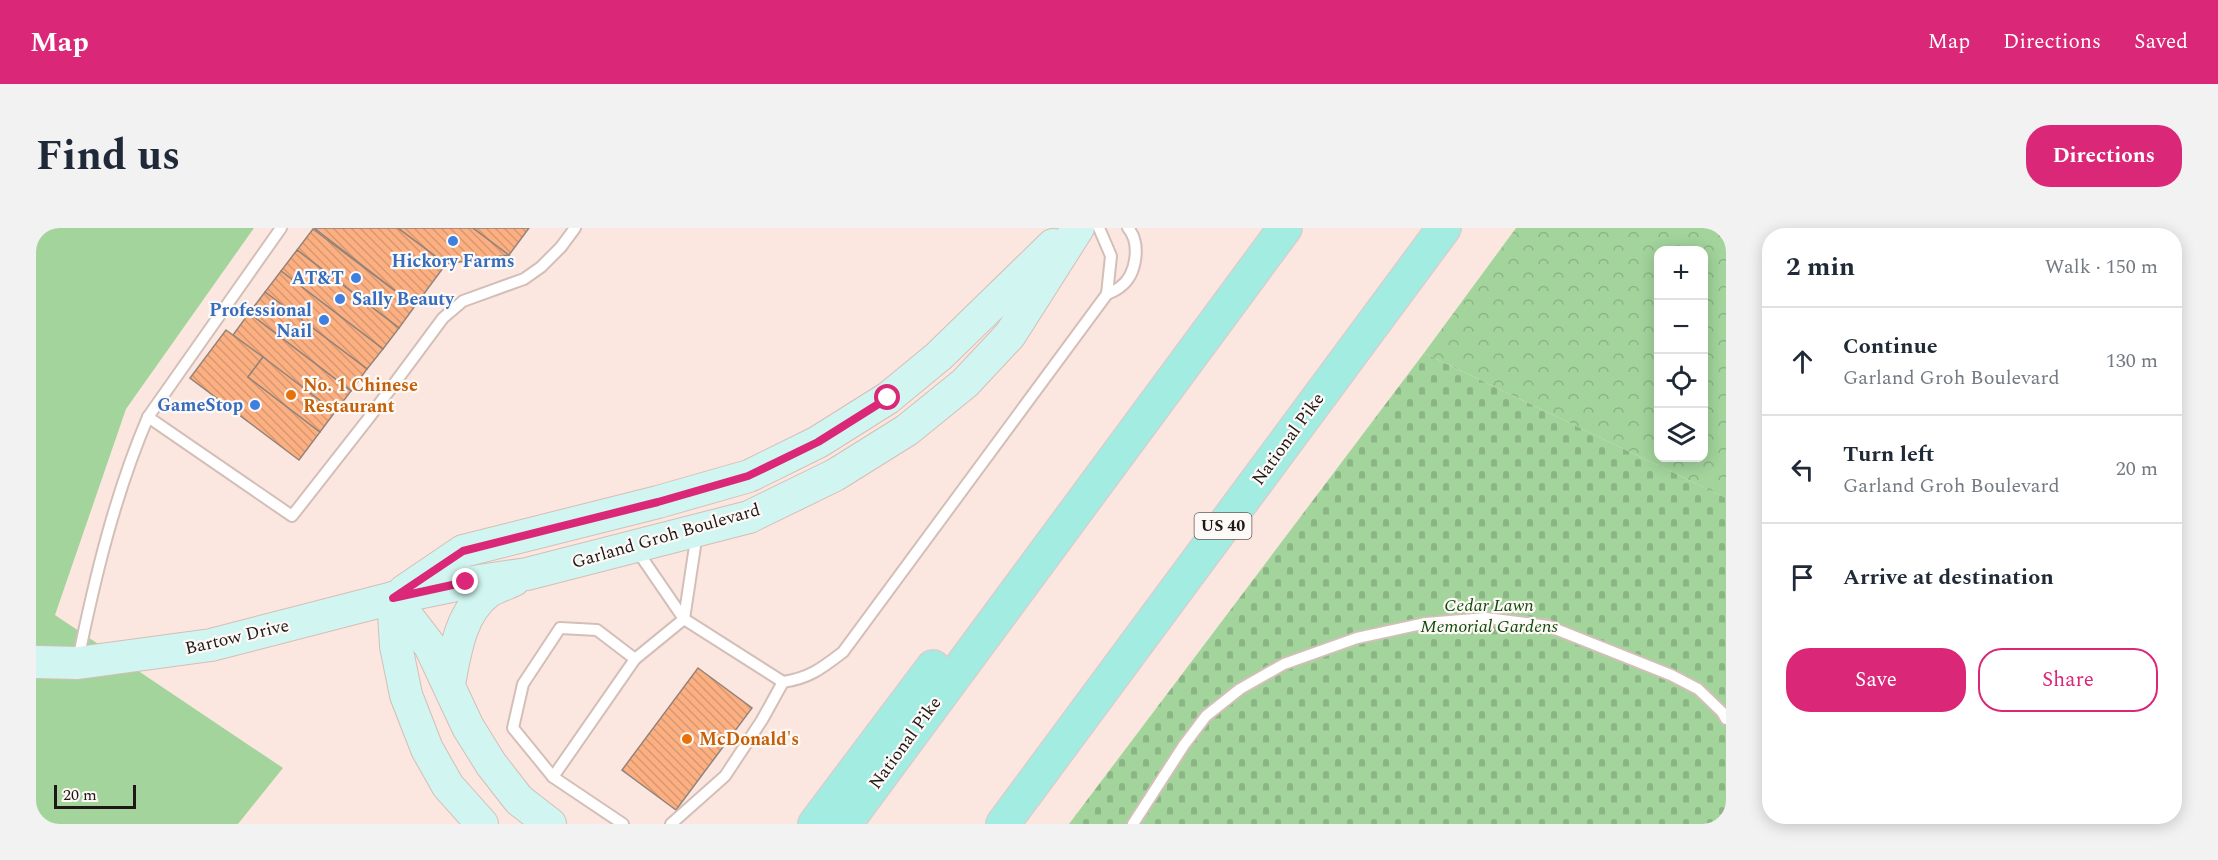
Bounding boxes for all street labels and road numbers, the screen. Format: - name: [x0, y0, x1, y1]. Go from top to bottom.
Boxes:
- street label: National Pike: [1245, 387, 1331, 491]
- street label: Garland Groh Boulevard: [569, 496, 763, 576]
- road number: US 40: [1194, 513, 1252, 539]
- street label: Bartow Drive: [182, 612, 292, 662]
- street label: National Pike: [862, 691, 948, 795]

